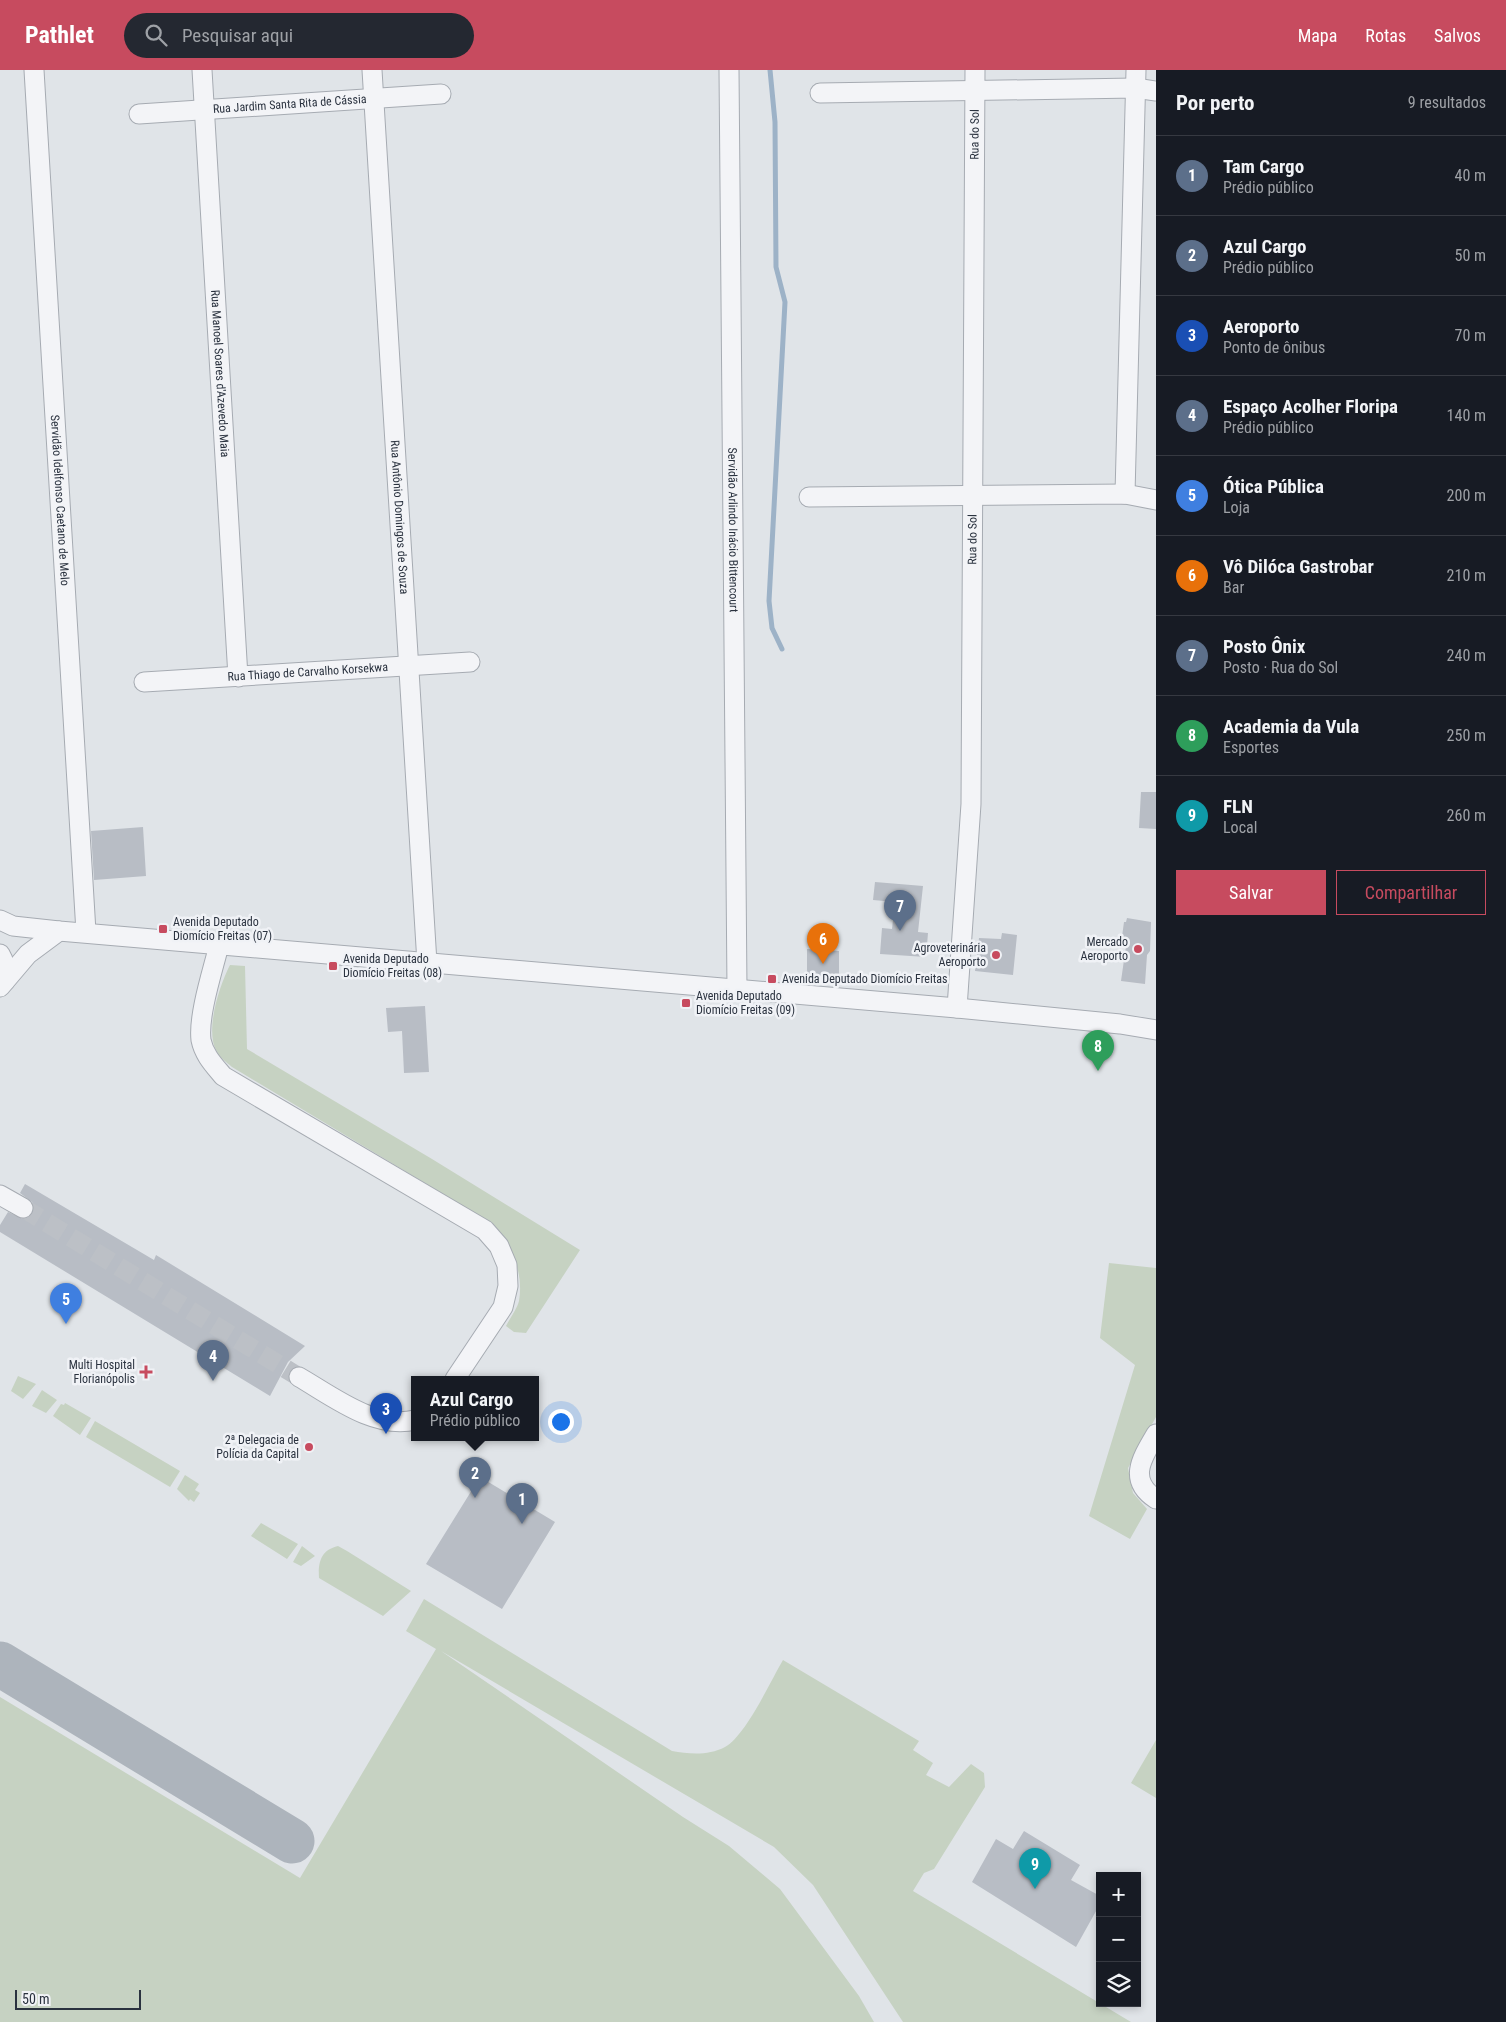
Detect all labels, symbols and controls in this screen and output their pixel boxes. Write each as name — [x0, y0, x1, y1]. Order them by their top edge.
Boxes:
search box — [124, 13, 474, 58]
text: Pathlet — [25, 21, 94, 49]
icon: search — [142, 21, 170, 49]
text: Pesquisar aqui — [182, 24, 293, 47]
text: Mapa — [1298, 25, 1337, 46]
text: Rotas — [1365, 25, 1406, 46]
text: Salvos — [1434, 25, 1481, 46]
text: Por perto — [1176, 91, 1255, 115]
street label: Rua Jardim Santa Rita de Cássia — [212, 92, 367, 116]
text: 9 resultados — [1408, 93, 1486, 112]
street label: Rua do Sol — [968, 109, 982, 160]
text: Tam Cargo — [1223, 155, 1304, 178]
text: 1 — [1188, 166, 1196, 185]
text: 40 m — [1454, 166, 1486, 185]
text: Prédio público — [1223, 178, 1314, 197]
text: Azul Cargo — [1223, 235, 1306, 258]
text: 2 — [1188, 246, 1196, 265]
text: 50 m — [1454, 246, 1486, 265]
text: Prédio público — [1223, 258, 1314, 277]
street label: Rua Manoel Soares d'Azevedo Maia — [208, 289, 232, 458]
text: Aeroporto — [1223, 315, 1299, 338]
text: 3 — [1188, 326, 1196, 345]
text: 70 m — [1454, 326, 1486, 345]
text: Ponto de ônibus — [1223, 338, 1325, 357]
text: Espaço Acolher Floripa — [1223, 395, 1398, 418]
text: 4 — [1188, 406, 1196, 425]
text: 140 m — [1447, 406, 1486, 425]
street label: Servidão Idelfonso Caetano de Melo — [48, 414, 72, 586]
text: Prédio público — [1223, 418, 1314, 437]
street label: Rua Antônio Domingos de Souza — [388, 440, 411, 595]
street label: Servidão Arlindo Inácio Bittencourt — [725, 447, 741, 613]
text: Ótica Pública — [1223, 475, 1324, 498]
text: 5 — [1188, 486, 1196, 505]
text: 200 m — [1447, 486, 1486, 505]
text: Loja — [1223, 498, 1250, 517]
street label: Rua do Sol — [965, 514, 980, 565]
text: Vô Dilóca Gastrobar — [1223, 555, 1374, 578]
text: 6 — [1188, 566, 1196, 585]
text: 210 m — [1447, 566, 1486, 585]
text: Bar — [1223, 578, 1244, 597]
text: Posto Ônix — [1223, 635, 1305, 658]
text: 7 — [1188, 646, 1196, 665]
text: 240 m — [1447, 646, 1486, 665]
text: Posto · Rua do Sol — [1223, 658, 1338, 677]
street label: Rua Thiago de Carvalho Korsekwa — [227, 660, 389, 684]
text: Academia da Vula — [1223, 715, 1359, 738]
text: 8 — [1188, 726, 1196, 745]
text: 250 m — [1447, 726, 1486, 745]
text: Esportes — [1223, 738, 1279, 757]
text: FLN — [1223, 795, 1253, 818]
text: 9 — [1188, 806, 1196, 825]
text: 260 m — [1447, 806, 1486, 825]
text: Local — [1223, 818, 1257, 837]
button: Salvar — [1176, 870, 1326, 915]
button: Compartilhar — [1336, 870, 1486, 915]
pin: 7 — [884, 890, 916, 931]
place label: Avenida Deputado Diomício Freitas (07) — [173, 915, 272, 943]
marker: Avenida Deputado Diomício Freitas (07) — [157, 923, 169, 935]
pin: 6 — [807, 923, 839, 964]
place label: Mercado Aeroporto — [1081, 935, 1128, 963]
place label: Agroveterinária Aeroporto — [914, 941, 986, 969]
marker: Mercado Aeroporto — [1132, 943, 1144, 955]
marker: Agroveterinária Aeroporto — [990, 949, 1002, 961]
place label: Avenida Deputado Diomício Freitas (08) — [343, 952, 442, 980]
marker: Avenida Deputado Diomício Freitas (08) — [327, 960, 339, 972]
place label: Avenida Deputado Diomício Freitas — [782, 972, 947, 986]
marker: Avenida Deputado Diomício Freitas — [766, 973, 778, 985]
place label: Avenida Deputado Diomício Freitas (09) — [696, 989, 795, 1017]
marker: Avenida Deputado Diomício Freitas (09) — [680, 997, 692, 1009]
pin: 8 — [1082, 1030, 1114, 1071]
pin: 5 — [50, 1283, 82, 1324]
pin: 4 — [197, 1340, 229, 1381]
place label: Multi Hospital Florianópolis — [69, 1358, 135, 1386]
marker: Multi Hospital Florianópolis — [139, 1365, 153, 1379]
popup — [411, 1376, 539, 1441]
text: Azul Cargo — [430, 1388, 513, 1411]
pin: 3 — [370, 1393, 402, 1434]
your location — [548, 1409, 574, 1435]
text: Prédio público — [430, 1411, 520, 1430]
place label: 2ª Delegacia de Polícia da Capital — [216, 1433, 299, 1461]
marker: 2ª Delegacia de Polícia da Capital — [303, 1441, 315, 1453]
pin: 2 — [459, 1457, 491, 1498]
pin: 1 — [506, 1483, 538, 1524]
pin: 9 — [1019, 1848, 1051, 1889]
map controls — [1096, 1872, 1141, 2007]
button: + — [1096, 1872, 1141, 1917]
button: − — [1096, 1917, 1141, 1962]
button: layers — [1096, 1962, 1141, 2007]
scale bar — [15, 1987, 141, 2010]
text: 50 m — [22, 1991, 50, 2007]

